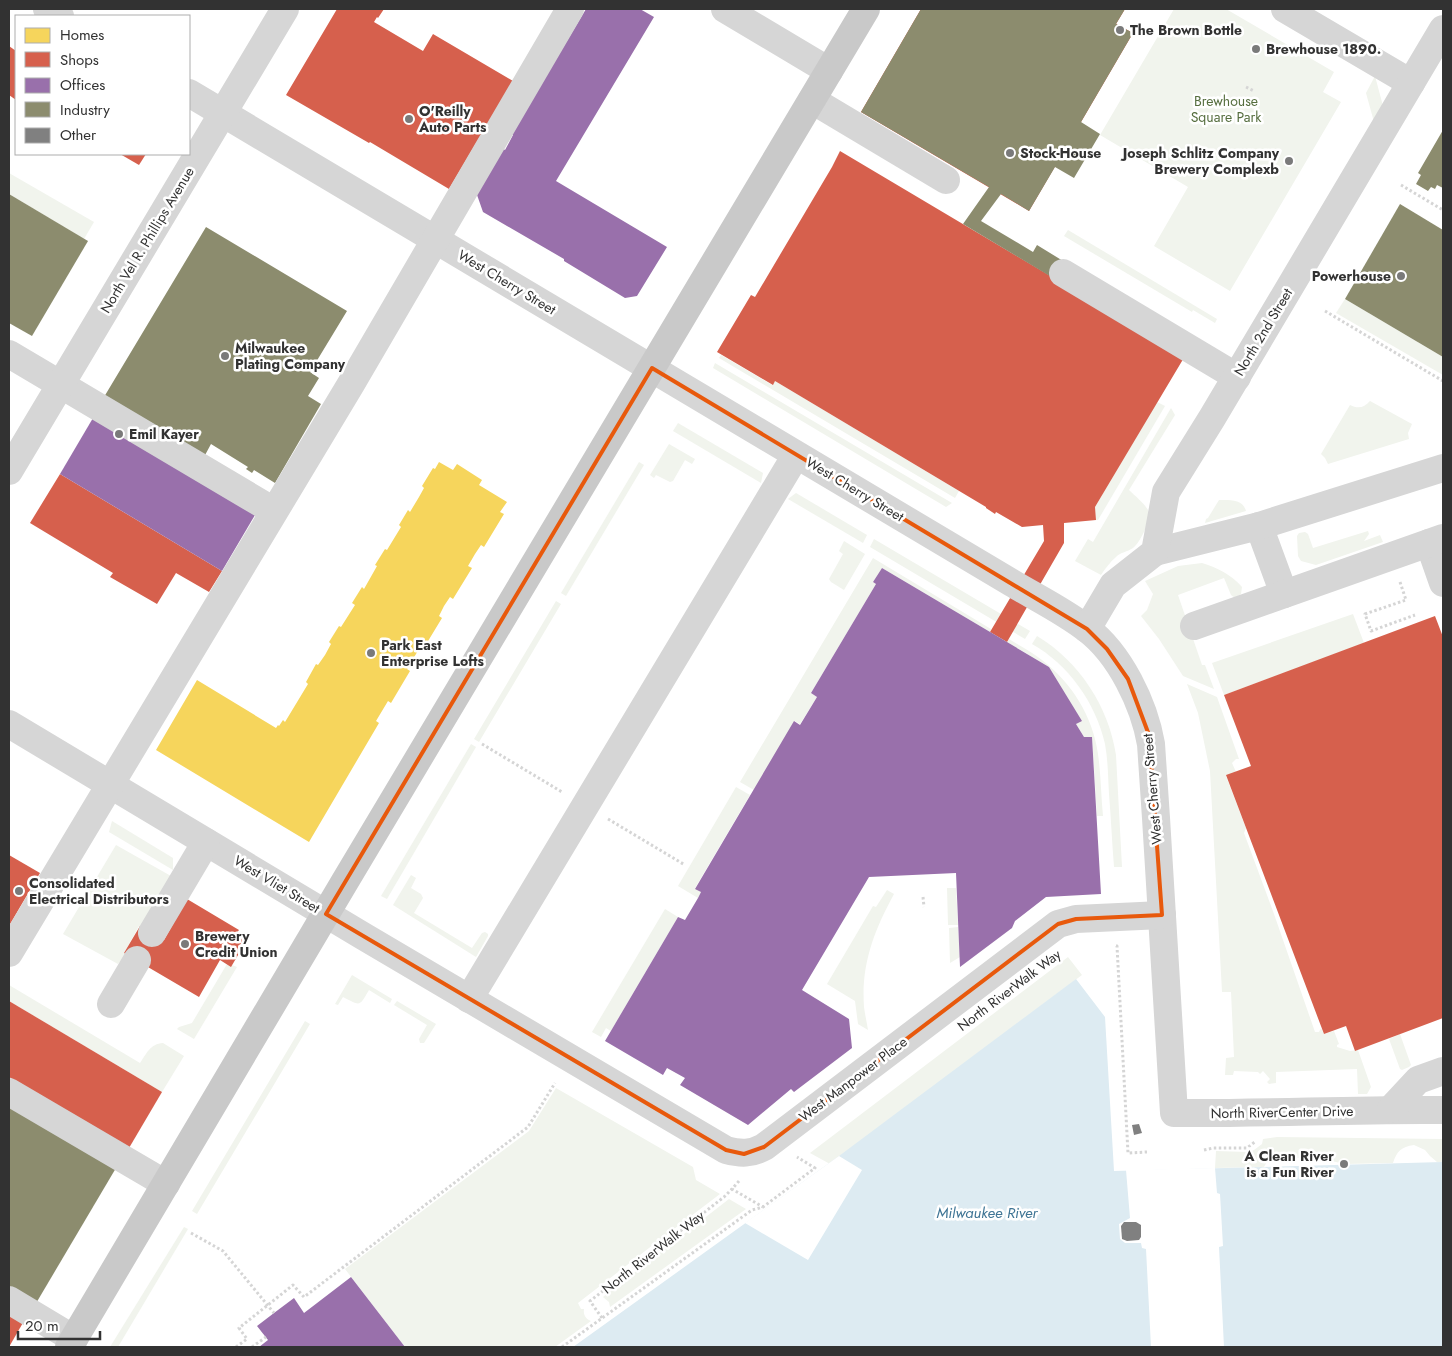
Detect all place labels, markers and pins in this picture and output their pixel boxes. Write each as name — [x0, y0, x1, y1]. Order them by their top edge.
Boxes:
place label: The Brown Bottle — [1130, 20, 1242, 40]
marker: The Brown Bottle — [1114, 24, 1126, 36]
place label: Brewhouse 1890. — [1266, 39, 1381, 59]
marker: Brewhouse 1890. — [1250, 43, 1262, 55]
place label: O'Reilly Auto Parts — [418, 101, 487, 137]
marker: O'Reilly Auto Parts — [403, 113, 415, 125]
place label: Stock-House — [1020, 143, 1101, 163]
place label: Joseph Schlitz Company Brewery Complexb — [1120, 143, 1280, 179]
marker: Stock-House — [1004, 147, 1016, 159]
marker: Joseph Schlitz Company Brewery Complexb — [1283, 155, 1295, 167]
place label: Powerhouse — [1312, 266, 1391, 286]
marker: Powerhouse — [1395, 270, 1407, 282]
place label: Milwaukee Plating Company — [235, 338, 346, 374]
marker: Milwaukee Plating Company — [219, 350, 231, 362]
place label: Emil Kayer — [129, 424, 199, 444]
marker: Emil Kayer — [113, 428, 125, 440]
place label: Park East Enterprise Lofts — [381, 635, 485, 671]
marker: Park East Enterprise Lofts — [365, 647, 377, 659]
place label: Consolidated Electrical Distributors — [29, 873, 169, 909]
marker: Consolidated Electrical Distributors — [13, 885, 25, 897]
place label: Brewery Credit Union — [195, 926, 278, 962]
marker: Brewery Credit Union — [179, 938, 191, 950]
place label: A Clean River is a Fun River — [1243, 1146, 1334, 1182]
marker: A Clean River is a Fun River — [1338, 1158, 1350, 1170]

